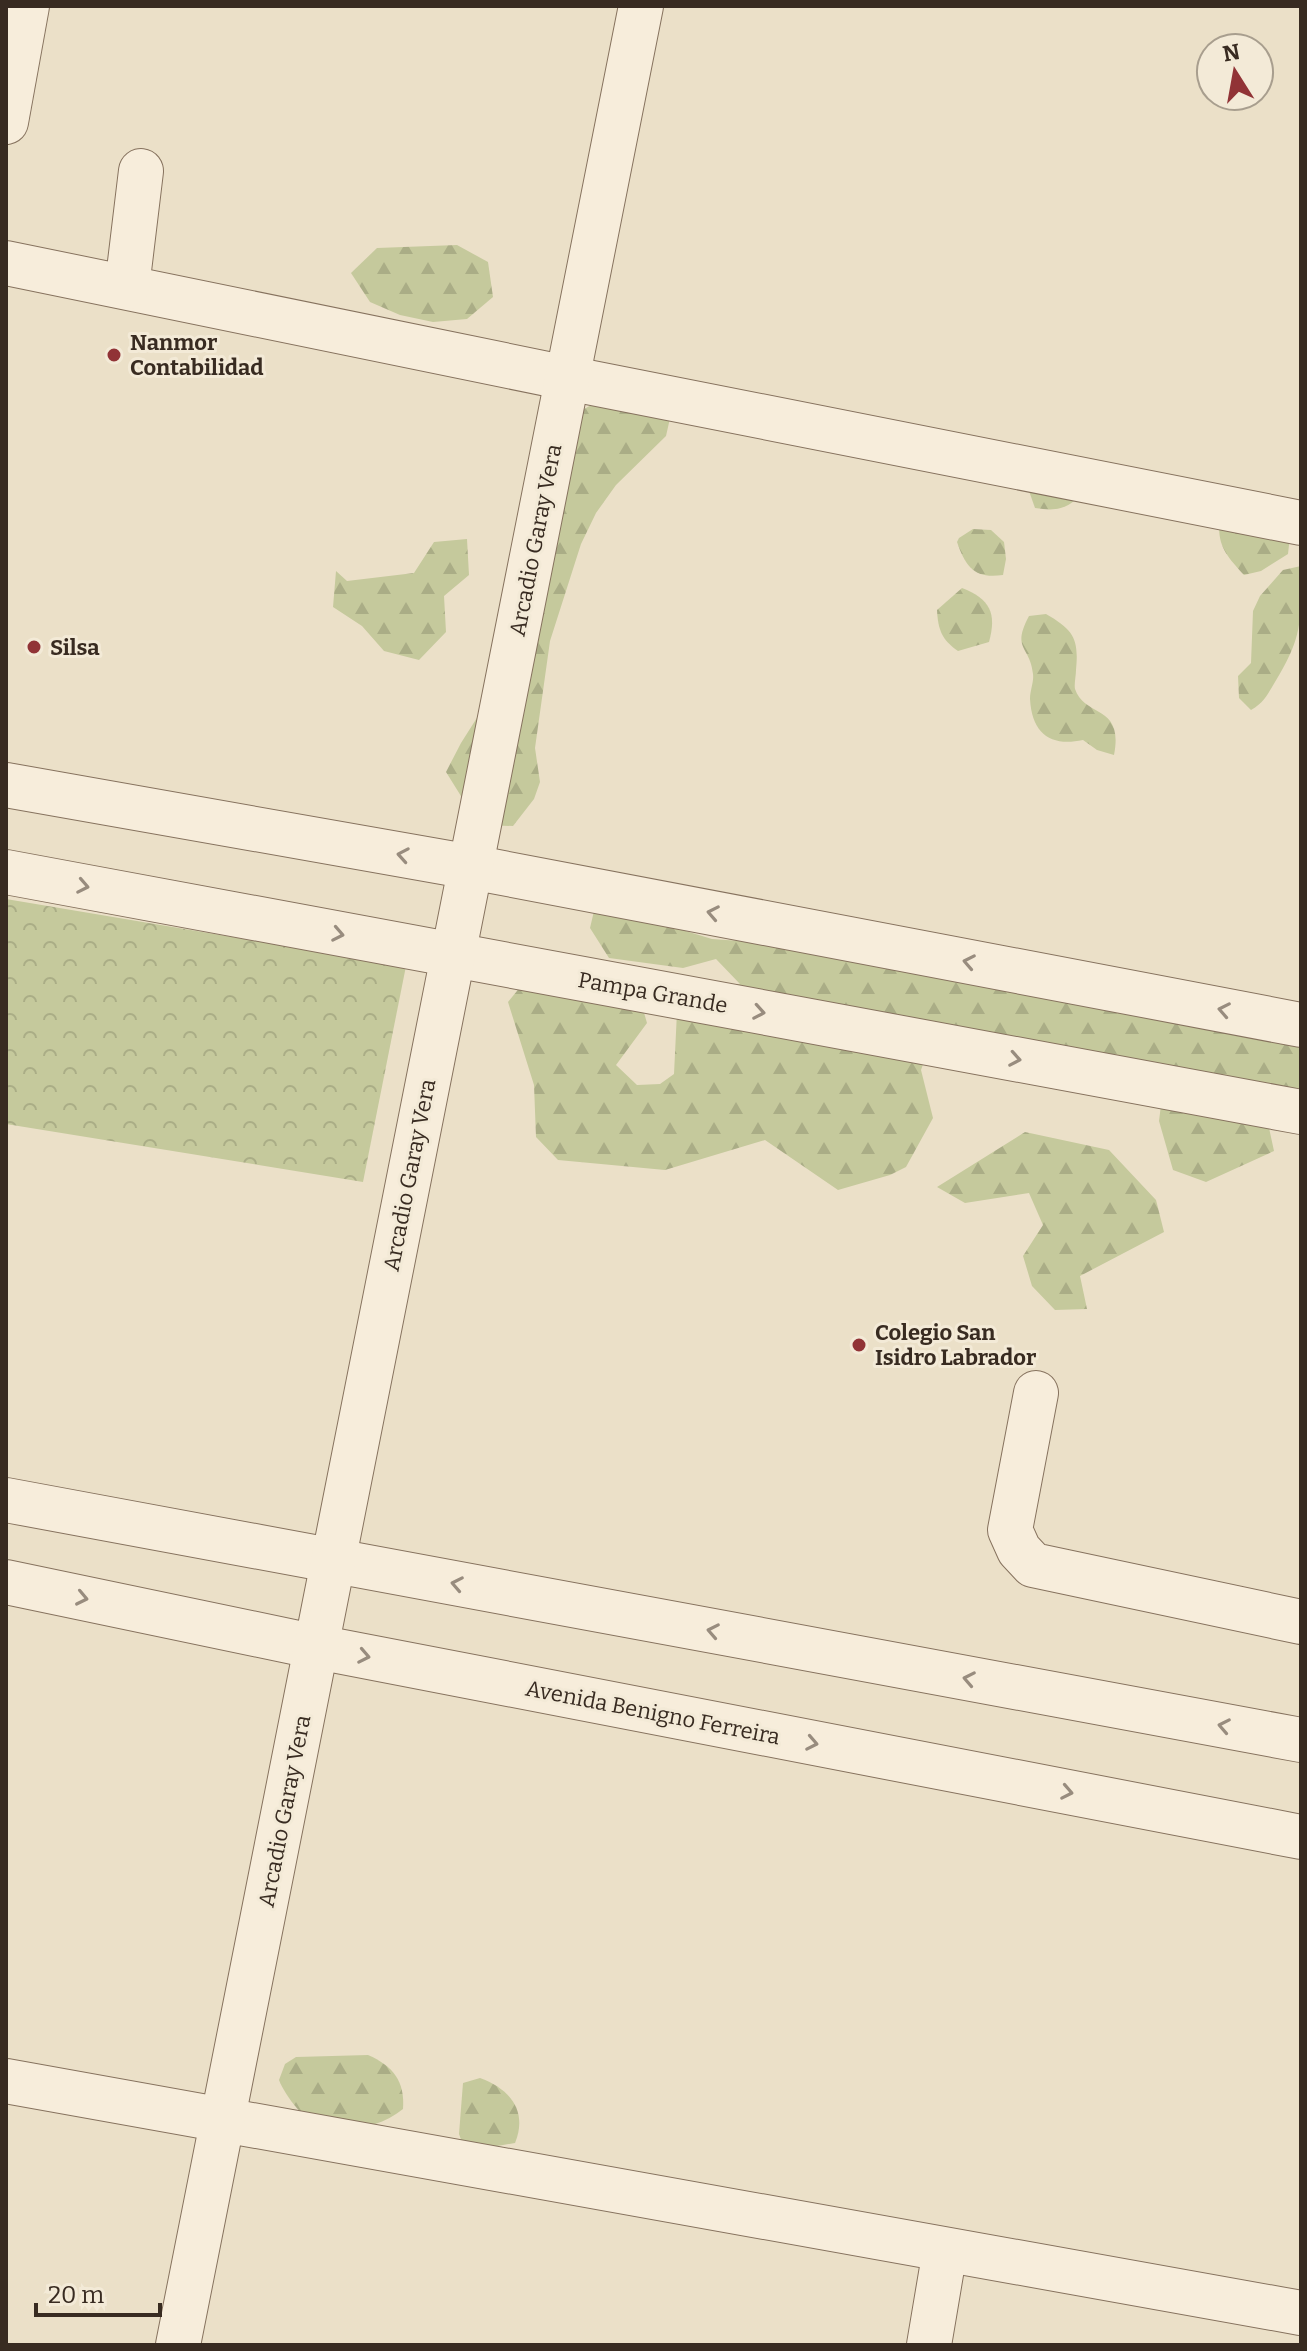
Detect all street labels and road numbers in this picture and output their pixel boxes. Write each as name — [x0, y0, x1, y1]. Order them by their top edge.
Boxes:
street label: Arcadio Garay Vera — [504, 442, 567, 638]
street label: Pampa Grande — [576, 966, 730, 1019]
street label: Arcadio Garay Vera — [378, 1077, 441, 1273]
street label: Avenida Benigno Ferreira — [523, 1675, 782, 1750]
street label: Arcadio Garay Vera — [253, 1713, 316, 1909]

